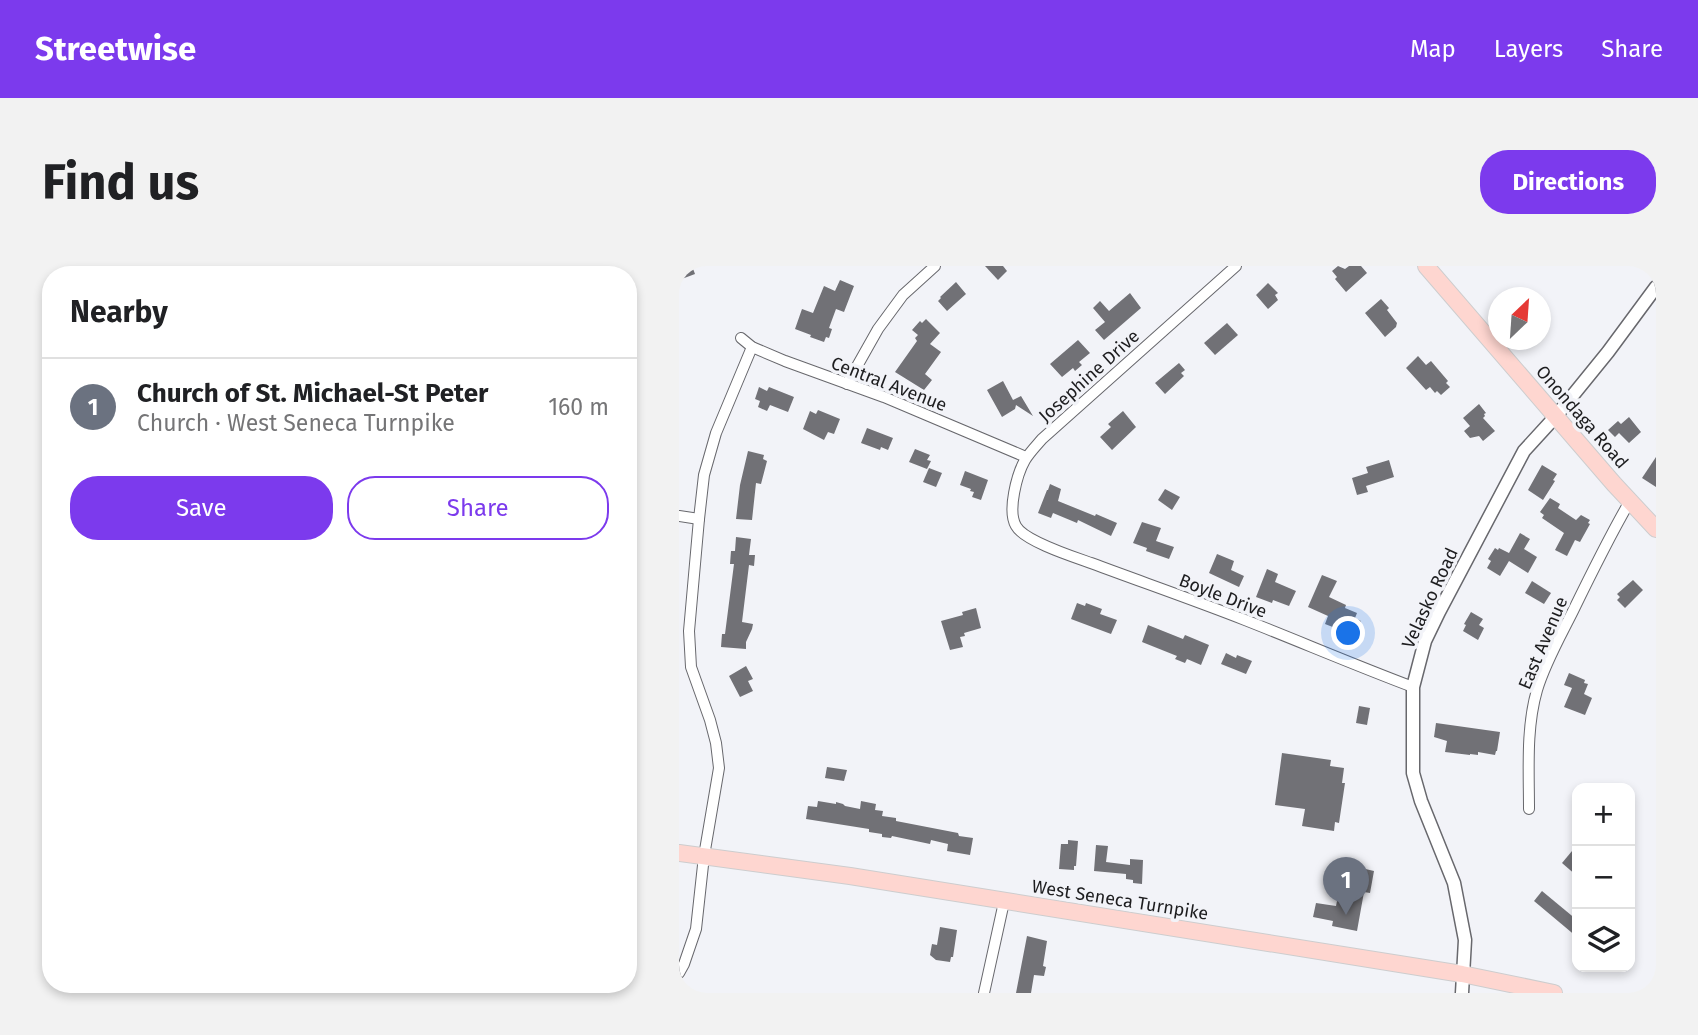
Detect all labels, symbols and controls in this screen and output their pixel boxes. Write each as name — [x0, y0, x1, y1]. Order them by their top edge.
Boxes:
text: Streetwise — [35, 29, 196, 69]
text: Map — [1410, 35, 1456, 63]
text: Layers — [1494, 35, 1563, 63]
text: Share — [1601, 35, 1663, 63]
button: Directions — [1480, 150, 1656, 214]
text: Find us — [42, 153, 199, 212]
north arrow — [1488, 287, 1551, 350]
text: Nearby — [70, 294, 168, 330]
street label: Josephine Drive — [1034, 325, 1144, 427]
street label: Central Avenue — [828, 352, 950, 416]
street label: Onondaga Road — [1531, 361, 1633, 473]
text: Church of St. Michael-St Peter — [137, 378, 488, 409]
text: 1 — [88, 393, 98, 421]
text: 160 m — [548, 393, 609, 421]
text: Church · West Seneca Turnpike — [137, 409, 455, 437]
button: Save — [70, 476, 333, 540]
button: Share — [347, 476, 609, 540]
street label: Velasko Road — [1397, 544, 1463, 652]
street label: Boyle Drive — [1176, 569, 1270, 623]
street label: East Avenue — [1514, 593, 1572, 693]
your location — [1331, 616, 1365, 650]
map controls — [1572, 783, 1635, 972]
button: + — [1572, 783, 1635, 846]
button: − — [1572, 846, 1635, 909]
pin: 1 — [1323, 857, 1369, 915]
street label: West Seneca Turnpike — [1030, 875, 1210, 925]
button: layers — [1572, 909, 1635, 972]

